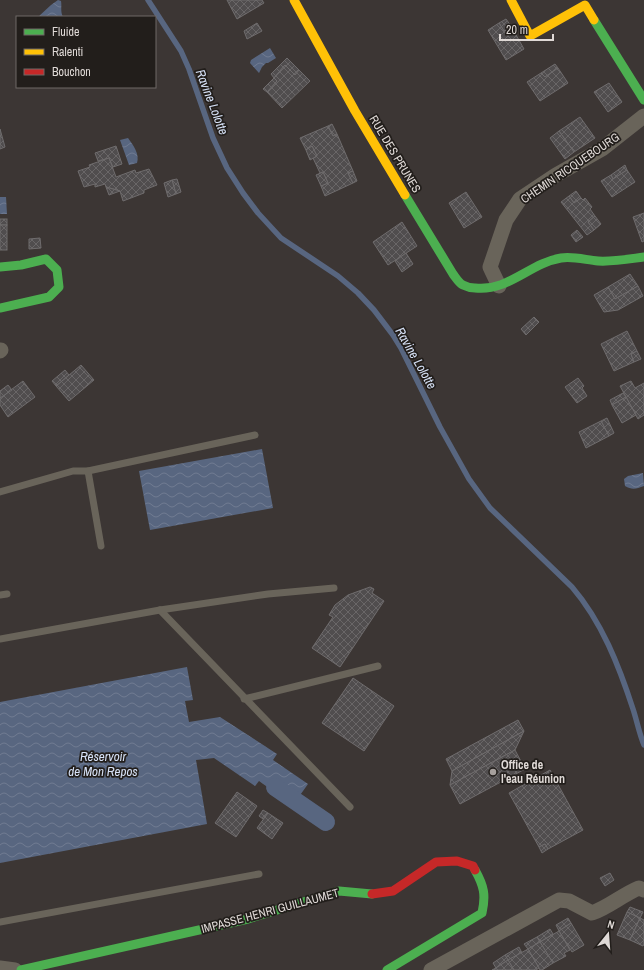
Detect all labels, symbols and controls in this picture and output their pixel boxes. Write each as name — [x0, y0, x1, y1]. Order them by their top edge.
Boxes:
legend — [16, 16, 156, 88]
scale bar — [500, 16, 553, 42]
text: 20 m — [506, 22, 528, 38]
text: Fluide — [52, 24, 79, 40]
text: Ralenti — [52, 44, 83, 60]
text: Bouchon — [52, 64, 91, 80]
water label: Ravine Lolotte — [192, 67, 232, 137]
street label: RUE DES PRUNES — [366, 112, 425, 196]
street label: CHEMIN RICQUEBOURG — [517, 129, 623, 207]
water label: Ravine Lolotte — [391, 324, 441, 392]
water label: Réservoir de Mon Repos — [68, 748, 138, 780]
place label: Office de l'eau Réunion — [501, 757, 565, 787]
marker: Office de l'eau Réunion — [488, 767, 498, 777]
street label: IMPASSE HENRI GUILLAUMET — [199, 885, 341, 937]
north arrow — [588, 914, 628, 954]
text: N — [606, 917, 616, 932]

